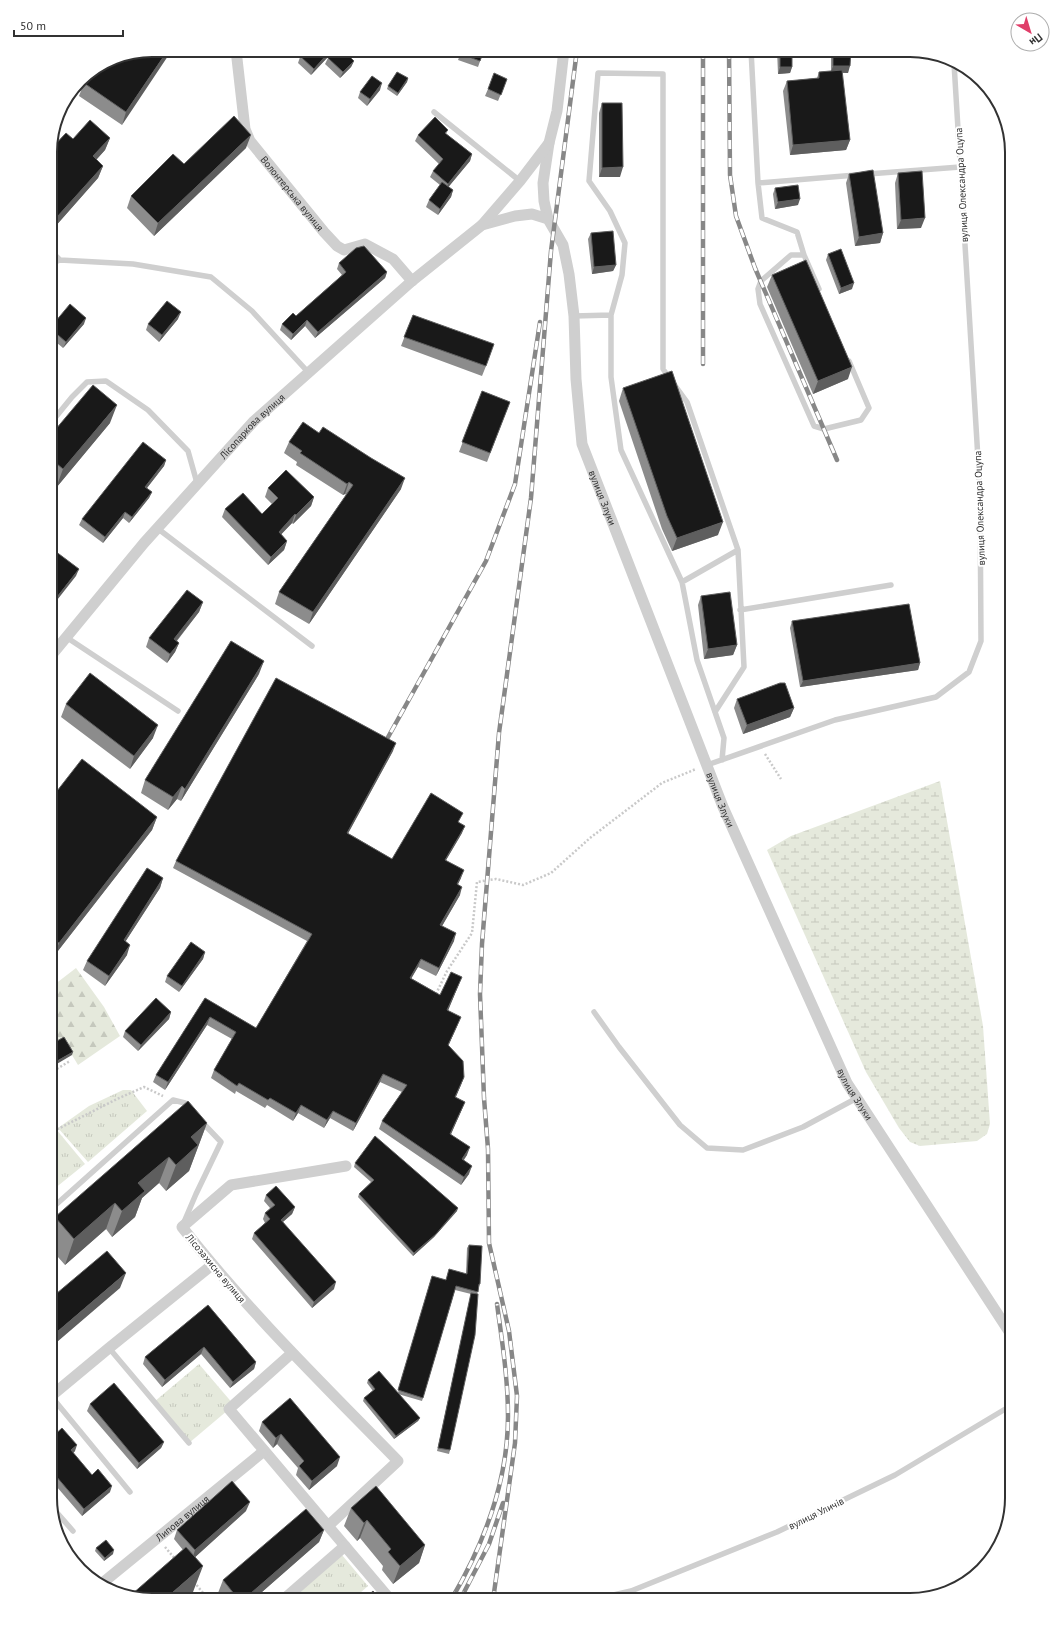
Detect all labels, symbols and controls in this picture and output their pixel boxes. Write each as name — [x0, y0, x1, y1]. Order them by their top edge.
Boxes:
scale bar — [14, 12, 123, 38]
north arrow — [1010, 12, 1050, 52]
text: 50 m — [20, 18, 46, 33]
text: Пн — [1027, 30, 1046, 49]
street label: вулиця Олександра Оцупа — [952, 127, 971, 243]
street label: Волонтерська вулиця — [258, 153, 327, 234]
street label: Лісопаркова вулиця — [216, 391, 288, 463]
street label: вулиця Олександра Оцупа — [971, 450, 988, 566]
street label: вулиця Злуки — [586, 468, 619, 527]
street label: вулиця Злуки — [703, 770, 737, 829]
street label: вулиця Злуки — [834, 1066, 875, 1123]
street label: Лісозахисна вулиця — [182, 1230, 248, 1306]
street label: Липова вулиця — [152, 1492, 212, 1545]
street label: вулиця Уличів — [786, 1494, 846, 1533]

